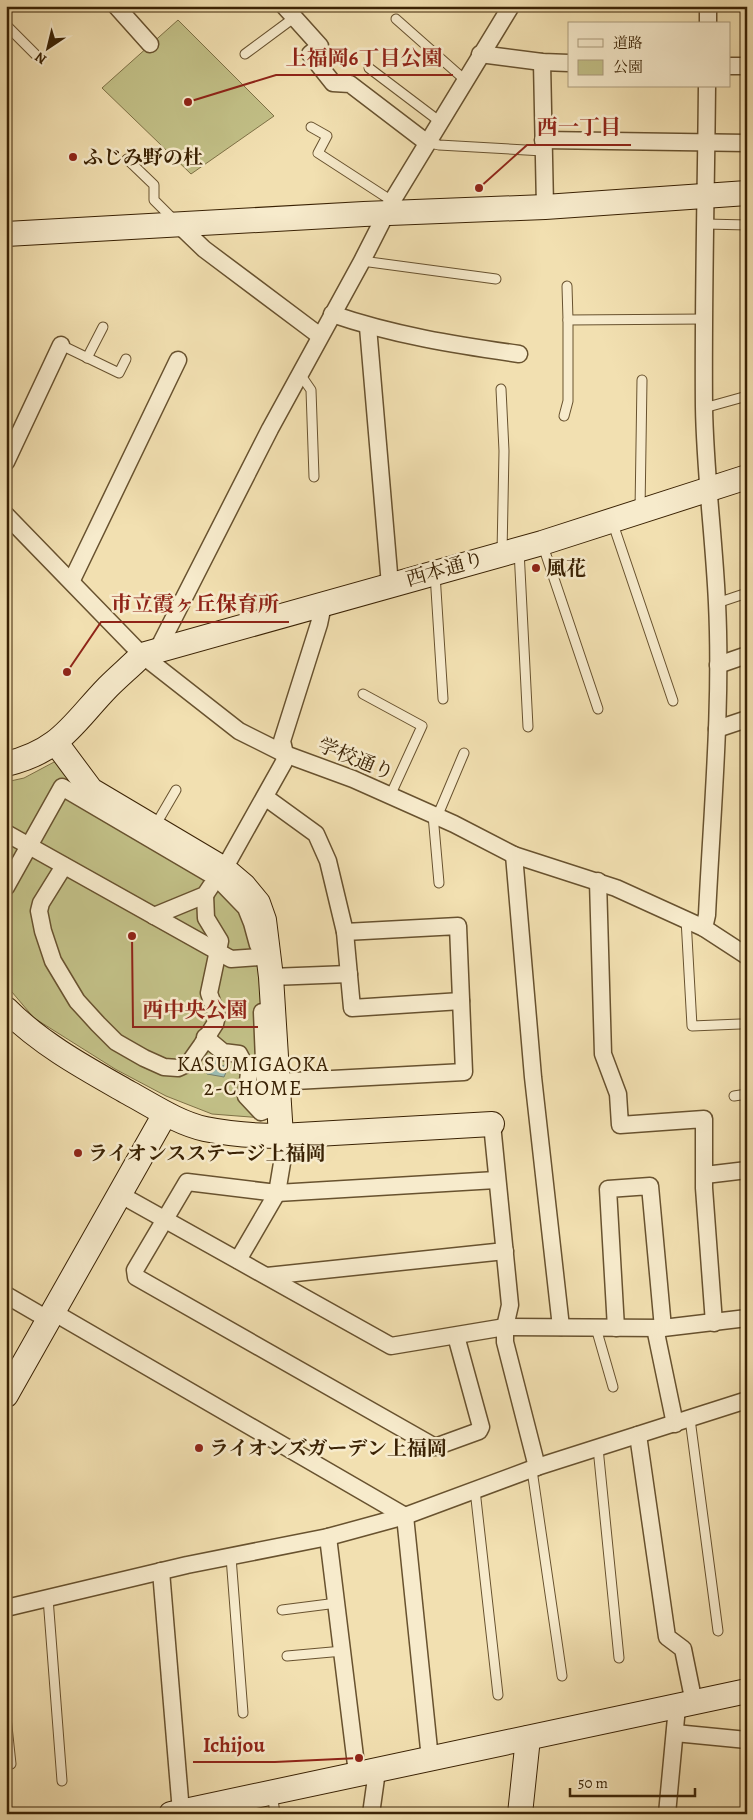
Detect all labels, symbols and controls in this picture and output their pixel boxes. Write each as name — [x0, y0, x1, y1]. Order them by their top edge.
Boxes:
north arrow — [22, 22, 72, 72]
legend — [568, 22, 730, 88]
text: 道路 — [613, 33, 643, 53]
callout: 上福岡6丁目公園 — [276, 39, 453, 75]
text: 上福岡6丁目公園 — [286, 44, 442, 72]
text: N — [31, 48, 50, 69]
text: 公園 — [613, 57, 643, 77]
callout: 西一丁目 — [527, 109, 631, 145]
text: 西一丁目 — [537, 113, 621, 141]
place label: ふじみ野の杜 — [83, 144, 203, 171]
marker: ふじみ野の杜 — [67, 151, 79, 163]
street label: 西本通り — [403, 545, 487, 593]
place label: 風花 — [546, 555, 586, 582]
marker: 風花 — [530, 562, 542, 574]
callout: 市立霞ヶ丘保育所 — [101, 586, 289, 622]
text: 市立霞ヶ丘保育所 — [111, 590, 279, 618]
street label: 学校通り — [314, 731, 398, 787]
callout: 西中央公園 — [133, 991, 258, 1027]
text: 西中央公園 — [143, 996, 248, 1024]
district label: KASUMIGAOKA 2-CHOME — [177, 1050, 329, 1102]
place label: ライオンスステージ上福岡 — [88, 1140, 325, 1167]
marker: ライオンスステージ上福岡 — [72, 1147, 84, 1159]
place label: ライオンズガーデン上福岡 — [209, 1435, 447, 1462]
marker: ライオンズガーデン上福岡 — [193, 1442, 205, 1454]
callout: Ichijou — [193, 1726, 275, 1762]
text: Ichijou — [203, 1731, 265, 1759]
scale bar — [570, 1765, 696, 1797]
text: 50 m — [578, 1773, 608, 1793]

